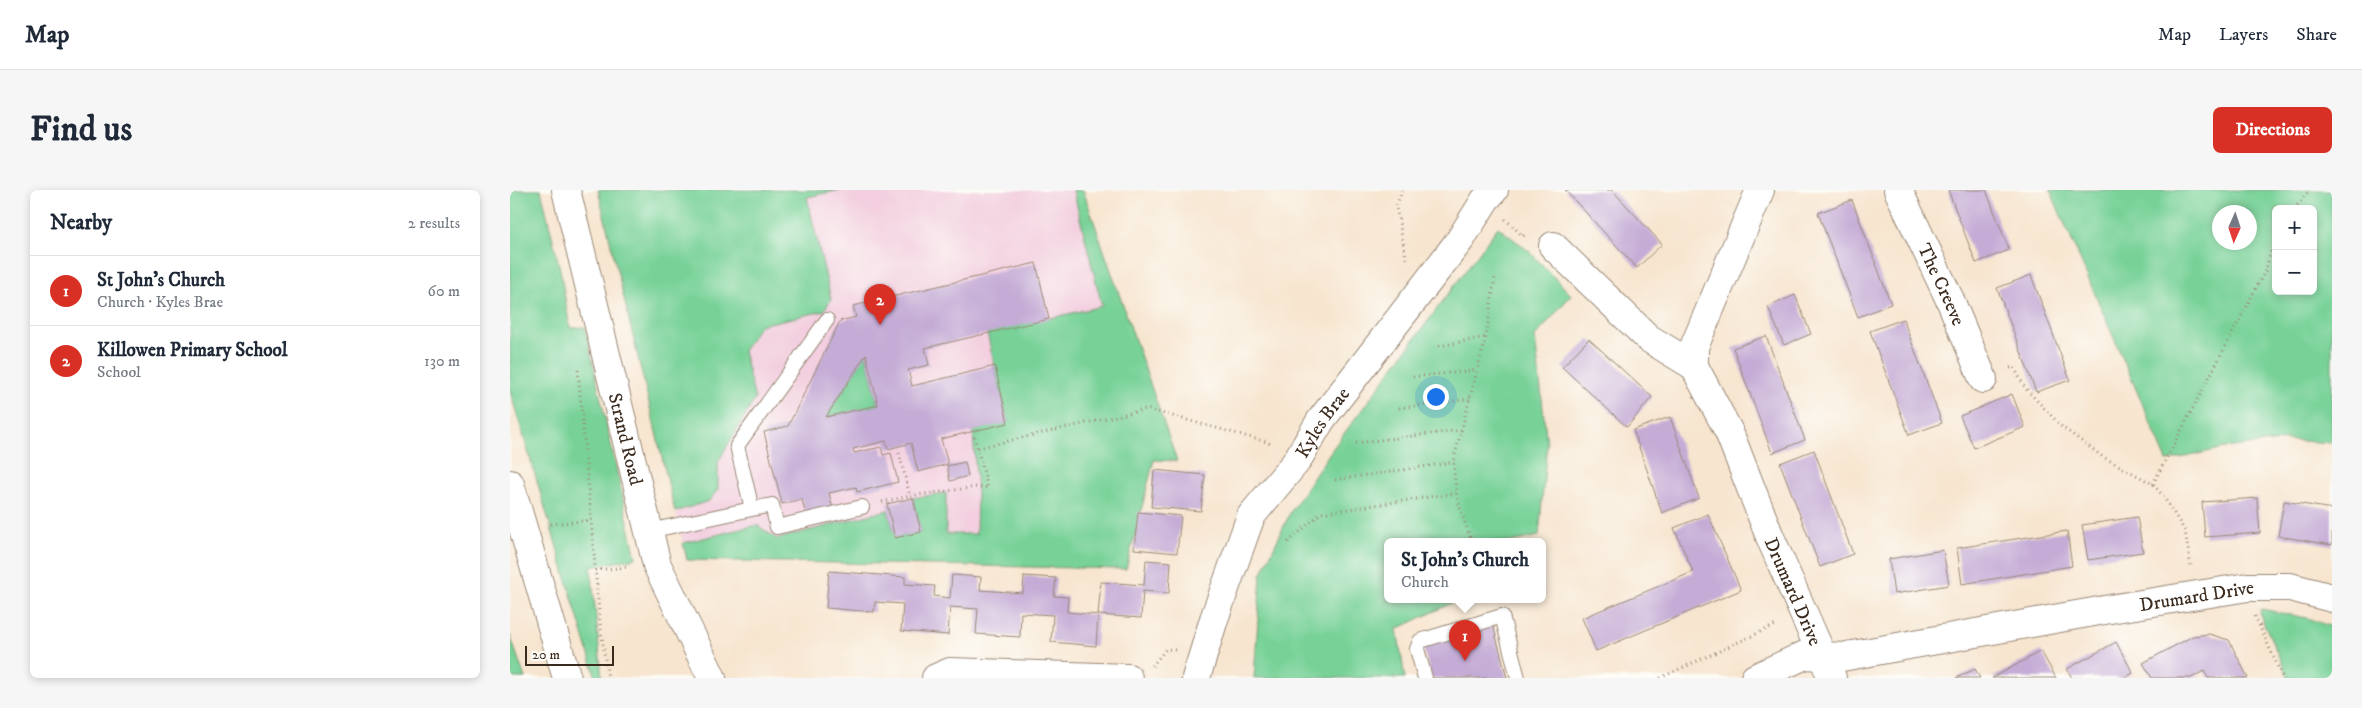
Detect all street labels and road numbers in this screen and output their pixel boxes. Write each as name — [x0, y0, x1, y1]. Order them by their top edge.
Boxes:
street label: The Creeve — [1912, 240, 1969, 329]
street label: Kyles Brae — [1291, 383, 1355, 462]
street label: Strand Road — [603, 391, 647, 488]
street label: Drumard Drive — [1759, 534, 1826, 650]
street label: Drumard Drive — [2138, 577, 2254, 617]

